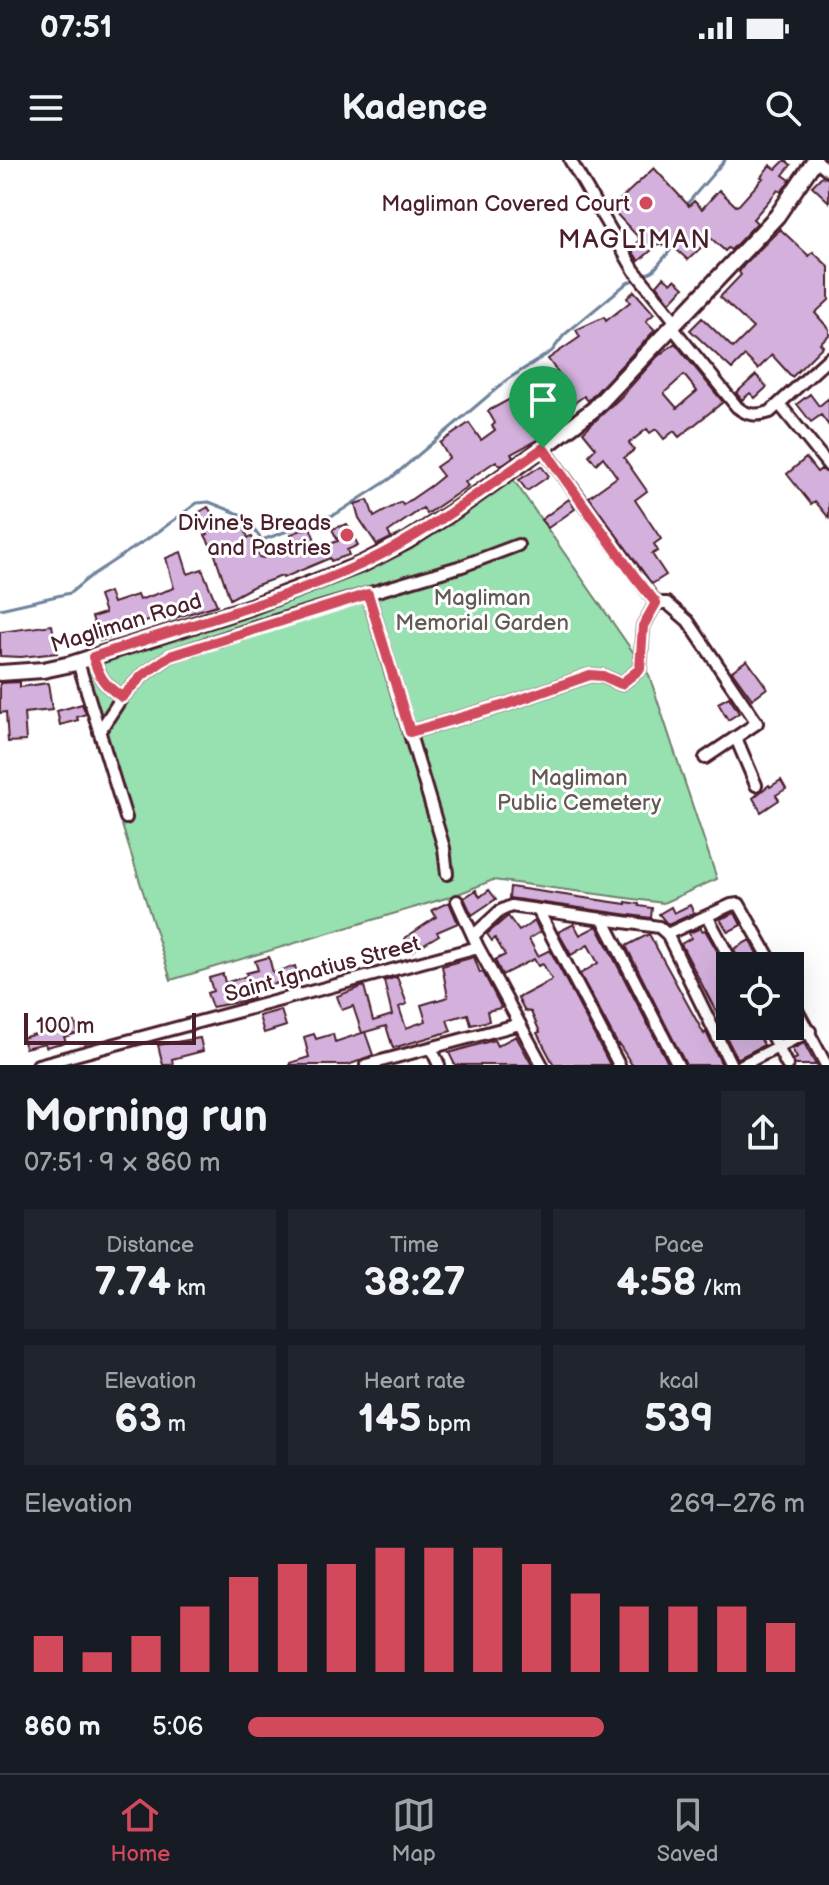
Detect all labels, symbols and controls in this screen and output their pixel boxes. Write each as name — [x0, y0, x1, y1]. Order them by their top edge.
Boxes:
text: 07:51 — [40, 10, 112, 46]
icon: menu — [24, 86, 68, 130]
icon: search — [761, 86, 805, 130]
text: Kadence — [342, 87, 487, 130]
place label: Magliman Covered Court — [381, 191, 630, 218]
marker: Magliman Covered Court — [637, 194, 655, 212]
district label: MAGLIMAN — [558, 225, 712, 256]
pin — [509, 366, 577, 448]
icon: arrive — [521, 378, 565, 422]
place label: Divine's Breads and Pastries — [178, 510, 331, 562]
marker: Divine's Breads and Pastries — [338, 526, 356, 544]
park label: Magliman Memorial Garden — [395, 585, 569, 637]
street label: Magliman Road — [48, 588, 205, 659]
park label: Magliman Public Cemetery — [497, 765, 661, 817]
street label: Saint Ignatius Street — [222, 930, 423, 1009]
map controls — [716, 952, 804, 1040]
button: locate — [716, 952, 804, 1040]
scale bar — [24, 1009, 196, 1045]
text: 100 m — [36, 1013, 95, 1040]
text: Morning run — [24, 1091, 268, 1144]
button: share — [721, 1091, 805, 1175]
text: 07:51 · 9 × 860 m — [24, 1148, 220, 1179]
text: Distance — [106, 1232, 194, 1259]
text: Time — [390, 1232, 439, 1259]
text: Pace — [654, 1232, 704, 1259]
text: 7.74 — [94, 1259, 171, 1307]
text: 38:27 — [363, 1259, 465, 1307]
text: 4:58 — [616, 1259, 697, 1307]
text: km — [171, 1275, 206, 1302]
text: /km — [697, 1275, 741, 1302]
text: Elevation — [104, 1368, 196, 1395]
text: Heart rate — [364, 1368, 465, 1395]
text: kcal — [659, 1368, 699, 1395]
text: 63 — [114, 1395, 162, 1443]
text: 145 — [358, 1395, 422, 1443]
text: 539 — [644, 1395, 714, 1443]
text: m — [162, 1411, 186, 1438]
text: bpm — [422, 1411, 471, 1438]
text: Elevation — [24, 1489, 132, 1520]
text: 269–276 m — [669, 1489, 805, 1520]
text: 860 m — [24, 1712, 101, 1743]
text: 5:06 — [152, 1712, 203, 1743]
tab: Home — [111, 1793, 170, 1868]
tab: Map — [391, 1793, 436, 1868]
tab: Saved — [657, 1793, 718, 1868]

